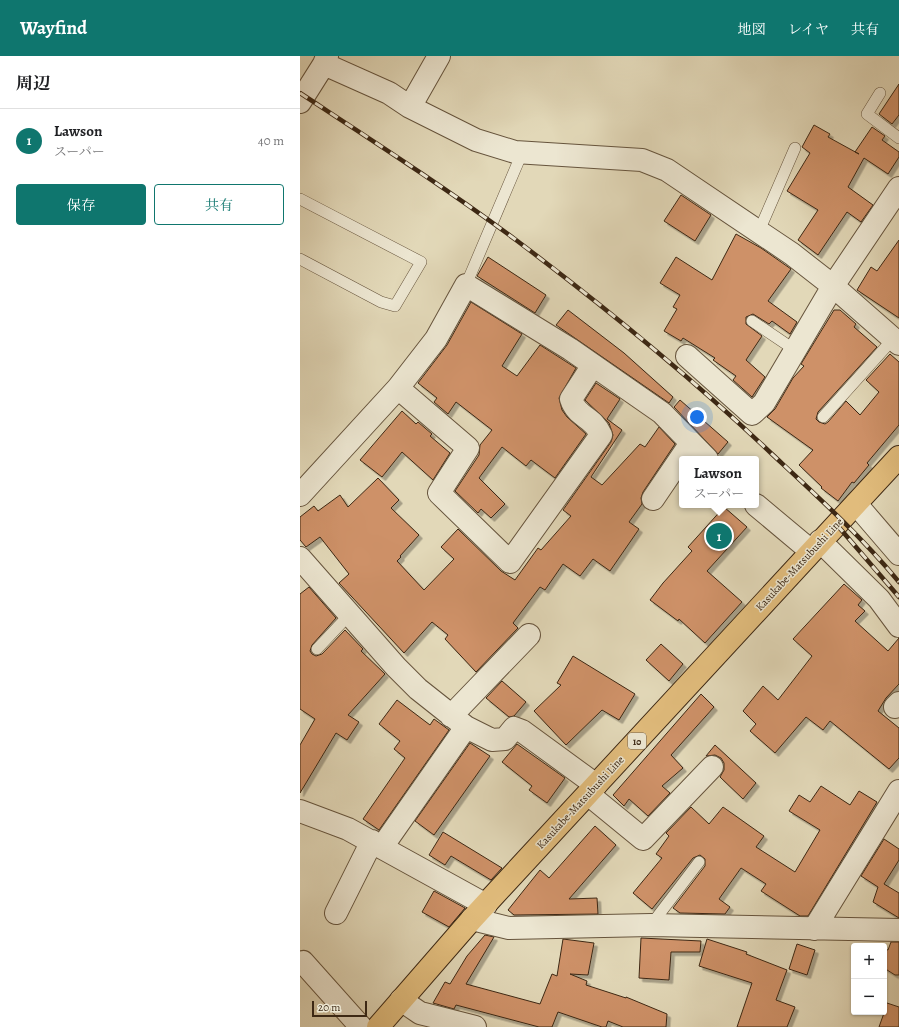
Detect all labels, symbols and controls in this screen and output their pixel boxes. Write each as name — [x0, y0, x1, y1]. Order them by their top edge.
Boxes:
text: Wayfind — [20, 15, 87, 41]
text: 地図 — [738, 20, 766, 39]
text: レイヤ — [788, 20, 829, 39]
text: 共有 — [851, 20, 879, 39]
text: 周辺 — [16, 72, 50, 95]
text: Lawson — [54, 121, 102, 141]
text: 1 — [27, 132, 31, 149]
text: 40 m — [258, 132, 284, 149]
text: スーパー — [54, 143, 105, 160]
button: 保存 — [16, 184, 146, 225]
button: 共有 — [154, 184, 284, 225]
your location — [687, 407, 707, 427]
popup — [679, 456, 759, 508]
text: Lawson — [694, 463, 742, 483]
text: スーパー — [694, 485, 744, 502]
street label: Kasukabe-Matsubushi Line — [752, 515, 847, 614]
pin: 1 — [706, 521, 732, 551]
road number: 10 — [628, 733, 646, 749]
street label: Kasukabe-Matsubushi Line — [533, 753, 628, 852]
map controls — [851, 943, 887, 1015]
button: + — [851, 943, 887, 979]
button: − — [851, 979, 887, 1015]
scale bar — [312, 999, 367, 1018]
text: 20 m — [318, 1000, 340, 1015]

